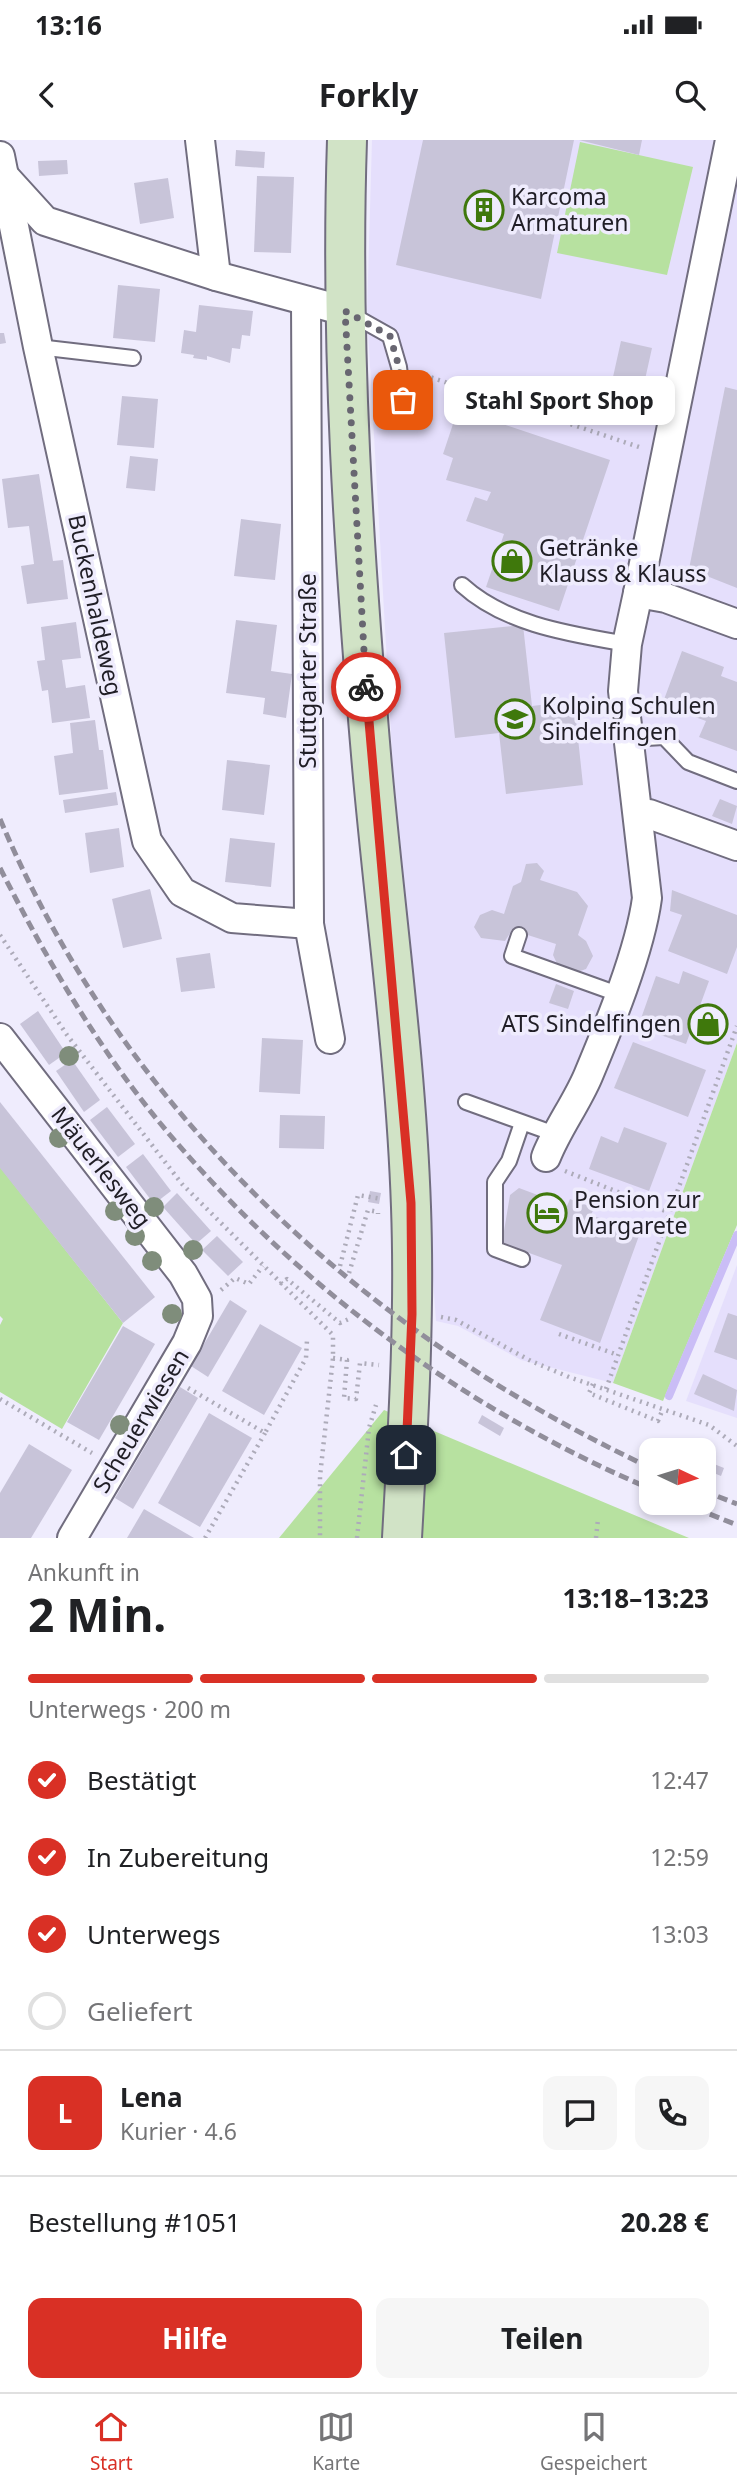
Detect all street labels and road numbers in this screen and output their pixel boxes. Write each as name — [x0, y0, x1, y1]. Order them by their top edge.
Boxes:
street label: Buckenhaldeweg — [61, 511, 131, 698]
street label: Stuttgarter Straße — [291, 573, 323, 769]
street label: Mäuerlesweg — [44, 1099, 159, 1234]
street label: Scheuerwiesen — [85, 1342, 196, 1498]

